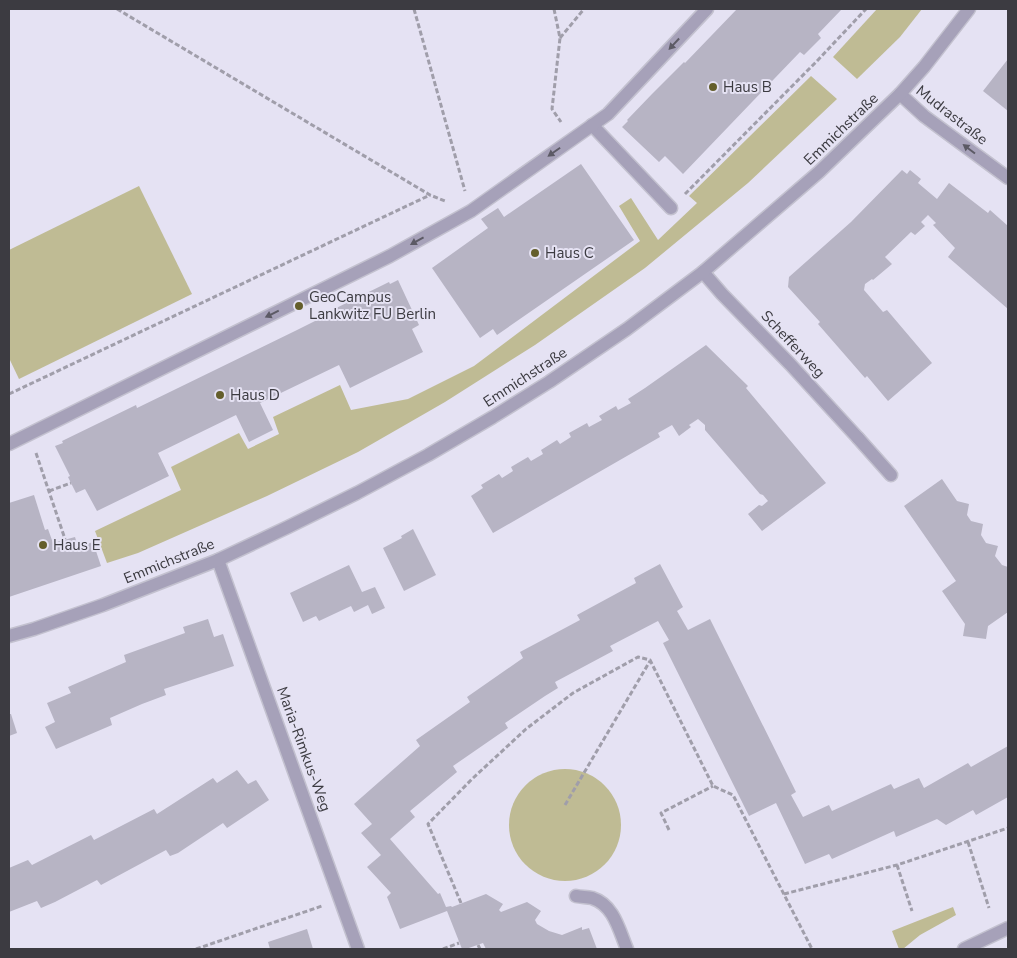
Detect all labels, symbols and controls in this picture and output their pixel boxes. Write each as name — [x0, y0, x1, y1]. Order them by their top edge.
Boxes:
one-way arrow — [668, 38, 680, 50]
place label: Haus B — [723, 77, 772, 97]
marker: Haus B — [707, 81, 719, 93]
street label: Mudrastraße — [912, 81, 992, 149]
street label: Emmichstraße — [799, 88, 883, 170]
one-way arrow — [962, 144, 976, 154]
one-way arrow — [547, 147, 560, 157]
one-way arrow — [411, 236, 424, 245]
place label: Haus C — [545, 243, 594, 263]
marker: Haus C — [529, 247, 541, 259]
place label: GeoCampus Lankwitz FU Berlin — [309, 287, 436, 324]
marker: GeoCampus Lankwitz FU Berlin — [293, 300, 305, 312]
street label: Schefferweg — [757, 306, 829, 382]
one-way arrow — [265, 310, 280, 318]
street label: Emmichstraße — [479, 342, 571, 412]
place label: Haus D — [230, 385, 280, 405]
marker: Haus D — [214, 389, 226, 401]
street label: Emmichstraße — [121, 534, 217, 588]
place label: Haus E — [53, 535, 101, 555]
marker: Haus E — [37, 539, 49, 551]
street label: Maria-Rimkus-Weg — [272, 684, 336, 814]

